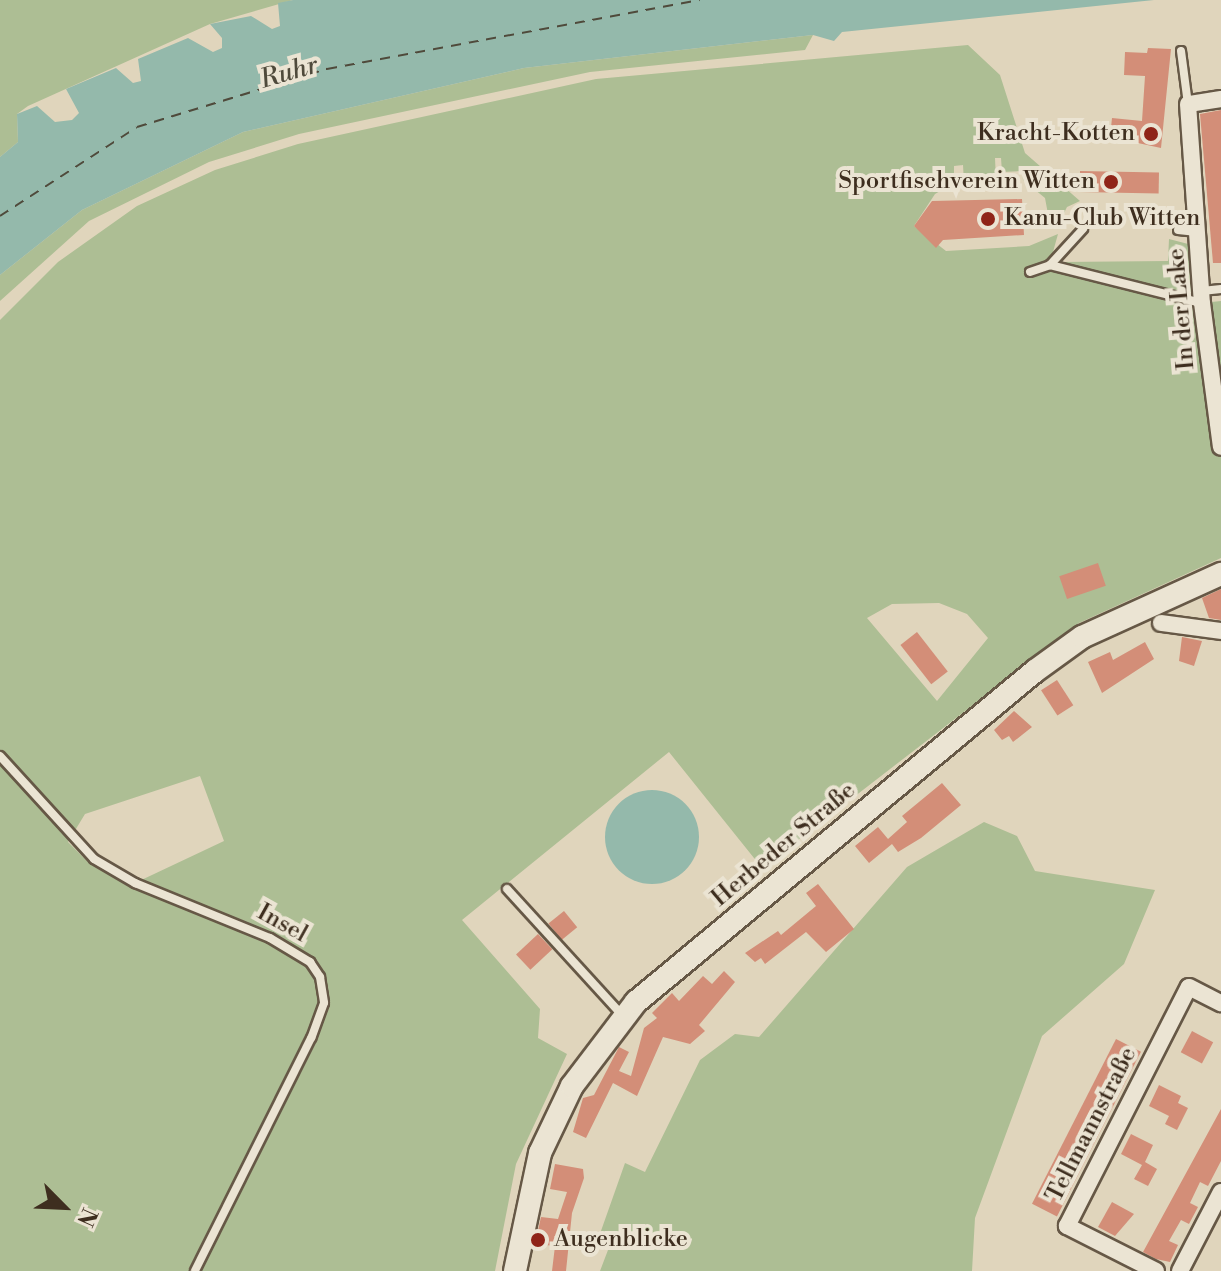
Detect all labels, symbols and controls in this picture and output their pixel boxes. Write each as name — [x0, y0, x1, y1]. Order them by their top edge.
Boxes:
water label: Ruhr — [256, 50, 322, 96]
place label: Kracht-Kotten — [977, 120, 1135, 148]
marker: Kracht-Kotten — [1142, 125, 1160, 143]
place label: Sportfischverein Witten — [838, 168, 1095, 196]
marker: Sportfischverein Witten — [1102, 173, 1120, 191]
place label: Kanu-Club Witten — [1004, 205, 1200, 233]
marker: Kanu-Club Witten — [979, 210, 997, 228]
street label: In der Lake — [1162, 247, 1202, 371]
street label: Herbeder Straße — [706, 777, 862, 913]
street label: Insel — [252, 899, 312, 949]
street label: Tellmannstraße — [1041, 1043, 1143, 1207]
north arrow — [24, 1167, 104, 1247]
text: N — [71, 1204, 102, 1230]
place label: Augenblicke — [554, 1226, 688, 1254]
marker: Augenblicke — [529, 1231, 547, 1249]

